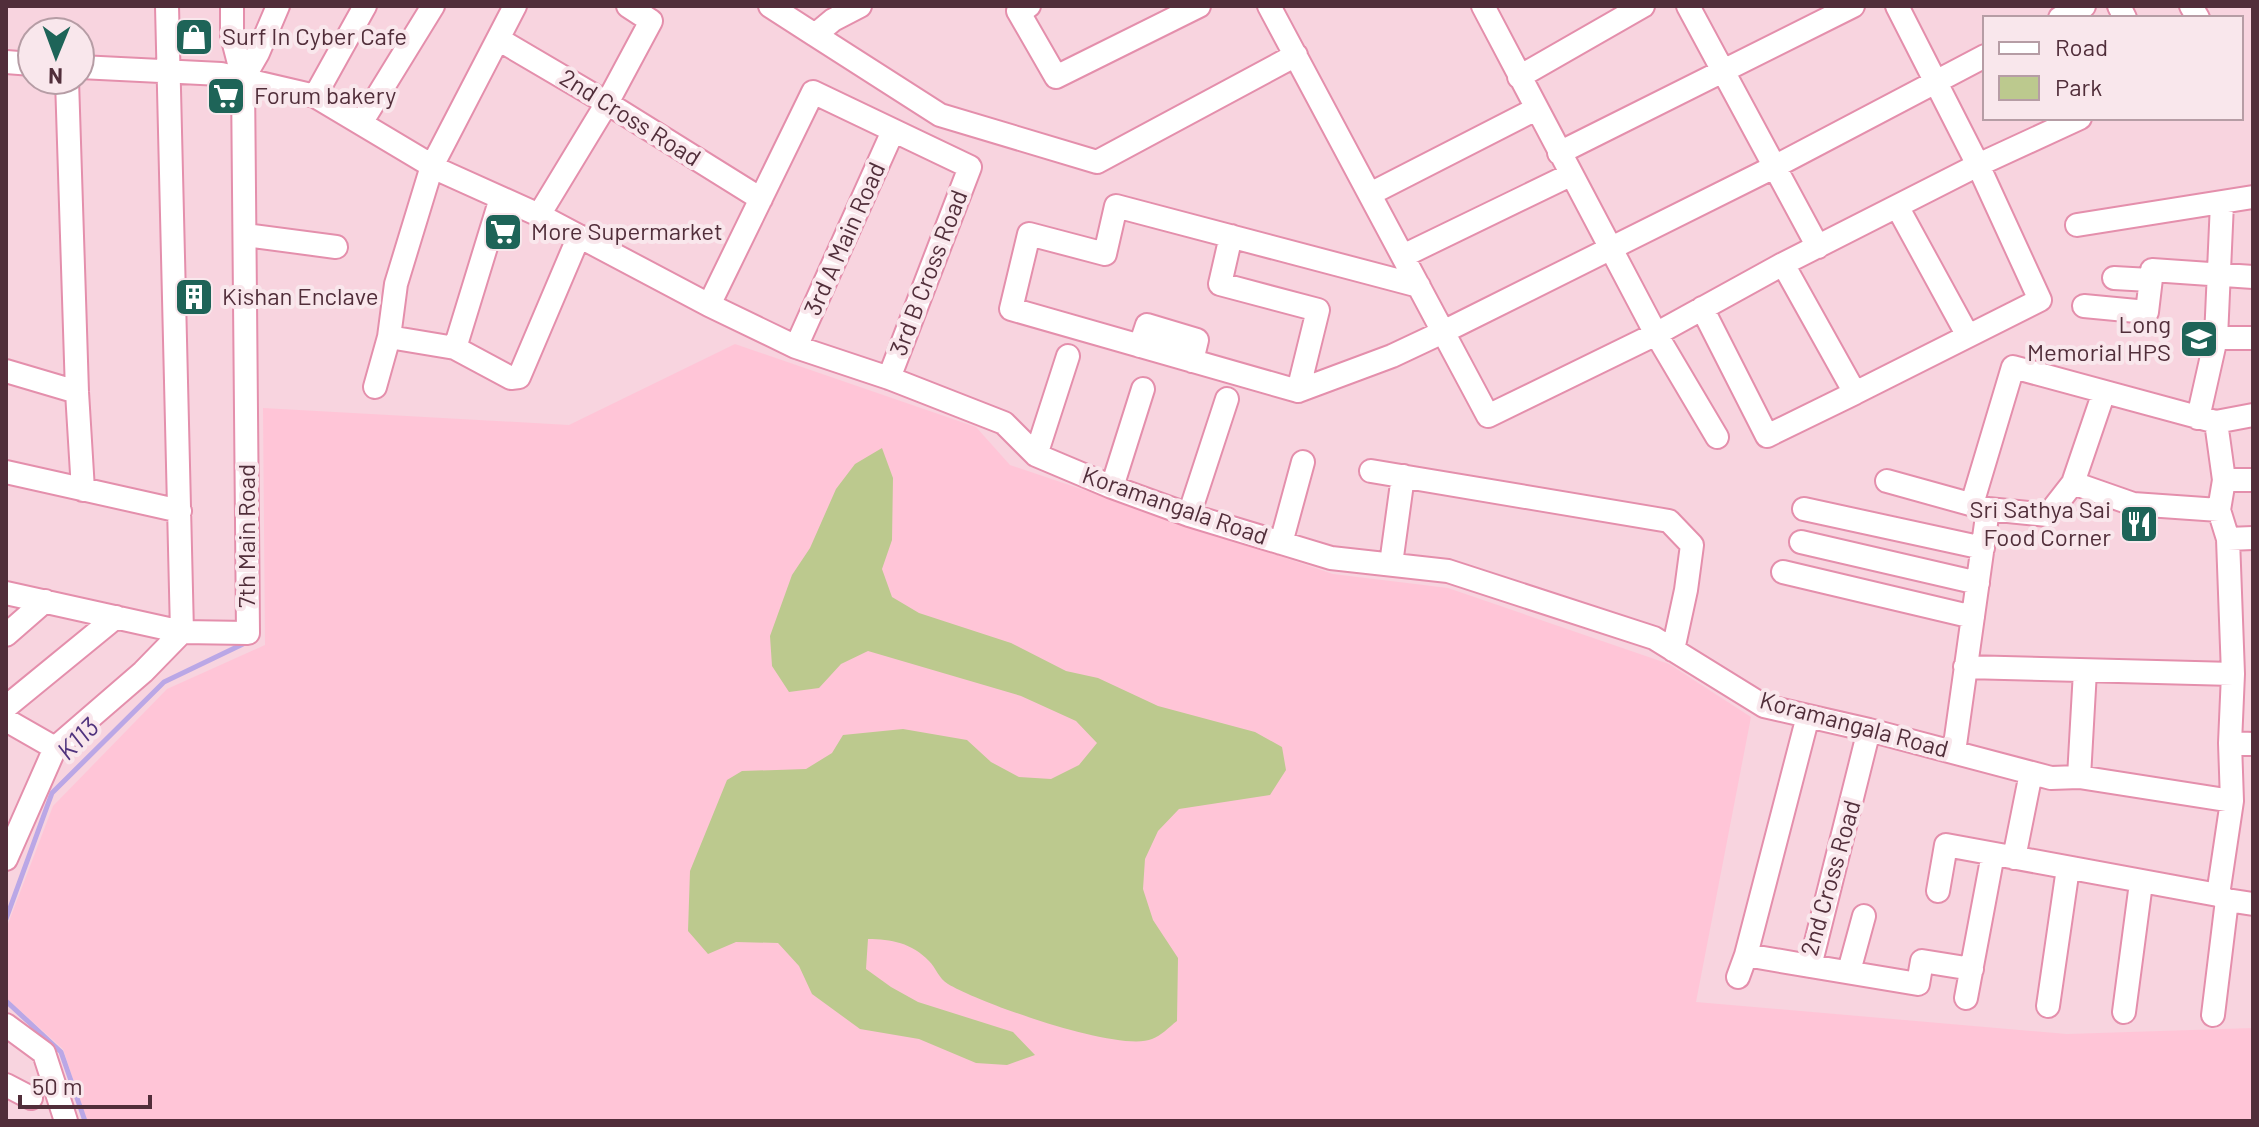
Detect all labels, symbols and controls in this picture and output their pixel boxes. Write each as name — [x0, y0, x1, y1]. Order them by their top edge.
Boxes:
north arrow — [16, 16, 96, 96]
shop icon: Surf In Cyber Cafe — [173, 16, 215, 58]
legend — [1983, 16, 2243, 120]
place label: Surf In Cyber Cafe — [222, 21, 407, 50]
text: Road — [2055, 32, 2108, 61]
street label: 2nd Cross Road — [555, 62, 706, 172]
text: N — [48, 64, 63, 90]
text: Park — [2055, 72, 2102, 101]
supermarket icon: Forum bakery — [205, 75, 247, 117]
place label: Forum bakery — [254, 80, 396, 109]
street label: 3rd A Main Road — [797, 157, 890, 319]
street label: 3rd B Cross Road — [883, 185, 973, 360]
supermarket icon: More Supermarket — [482, 211, 524, 253]
place label: More Supermarket — [531, 216, 723, 245]
building icon: Kishan Enclave — [173, 276, 215, 318]
place label: Kishan Enclave — [222, 281, 378, 310]
place label: Long Memorial HPS — [2027, 309, 2171, 366]
school or university icon: Long Memorial HPS — [2178, 318, 2220, 360]
street label: Koramangala Road — [1079, 459, 1272, 550]
street label: 7th Main Road — [231, 464, 260, 608]
place label: Sri Sathya Sai Food Corner — [1970, 494, 2111, 551]
restaurant icon: Sri Sathya Sai Food Corner — [2118, 503, 2160, 545]
street label: Koramangala Road — [1757, 684, 1952, 763]
water label: K113 — [50, 711, 104, 765]
street label: 2nd Cross Road — [1794, 796, 1866, 959]
scale bar — [20, 1059, 150, 1109]
text: 50 m — [32, 1071, 83, 1100]

